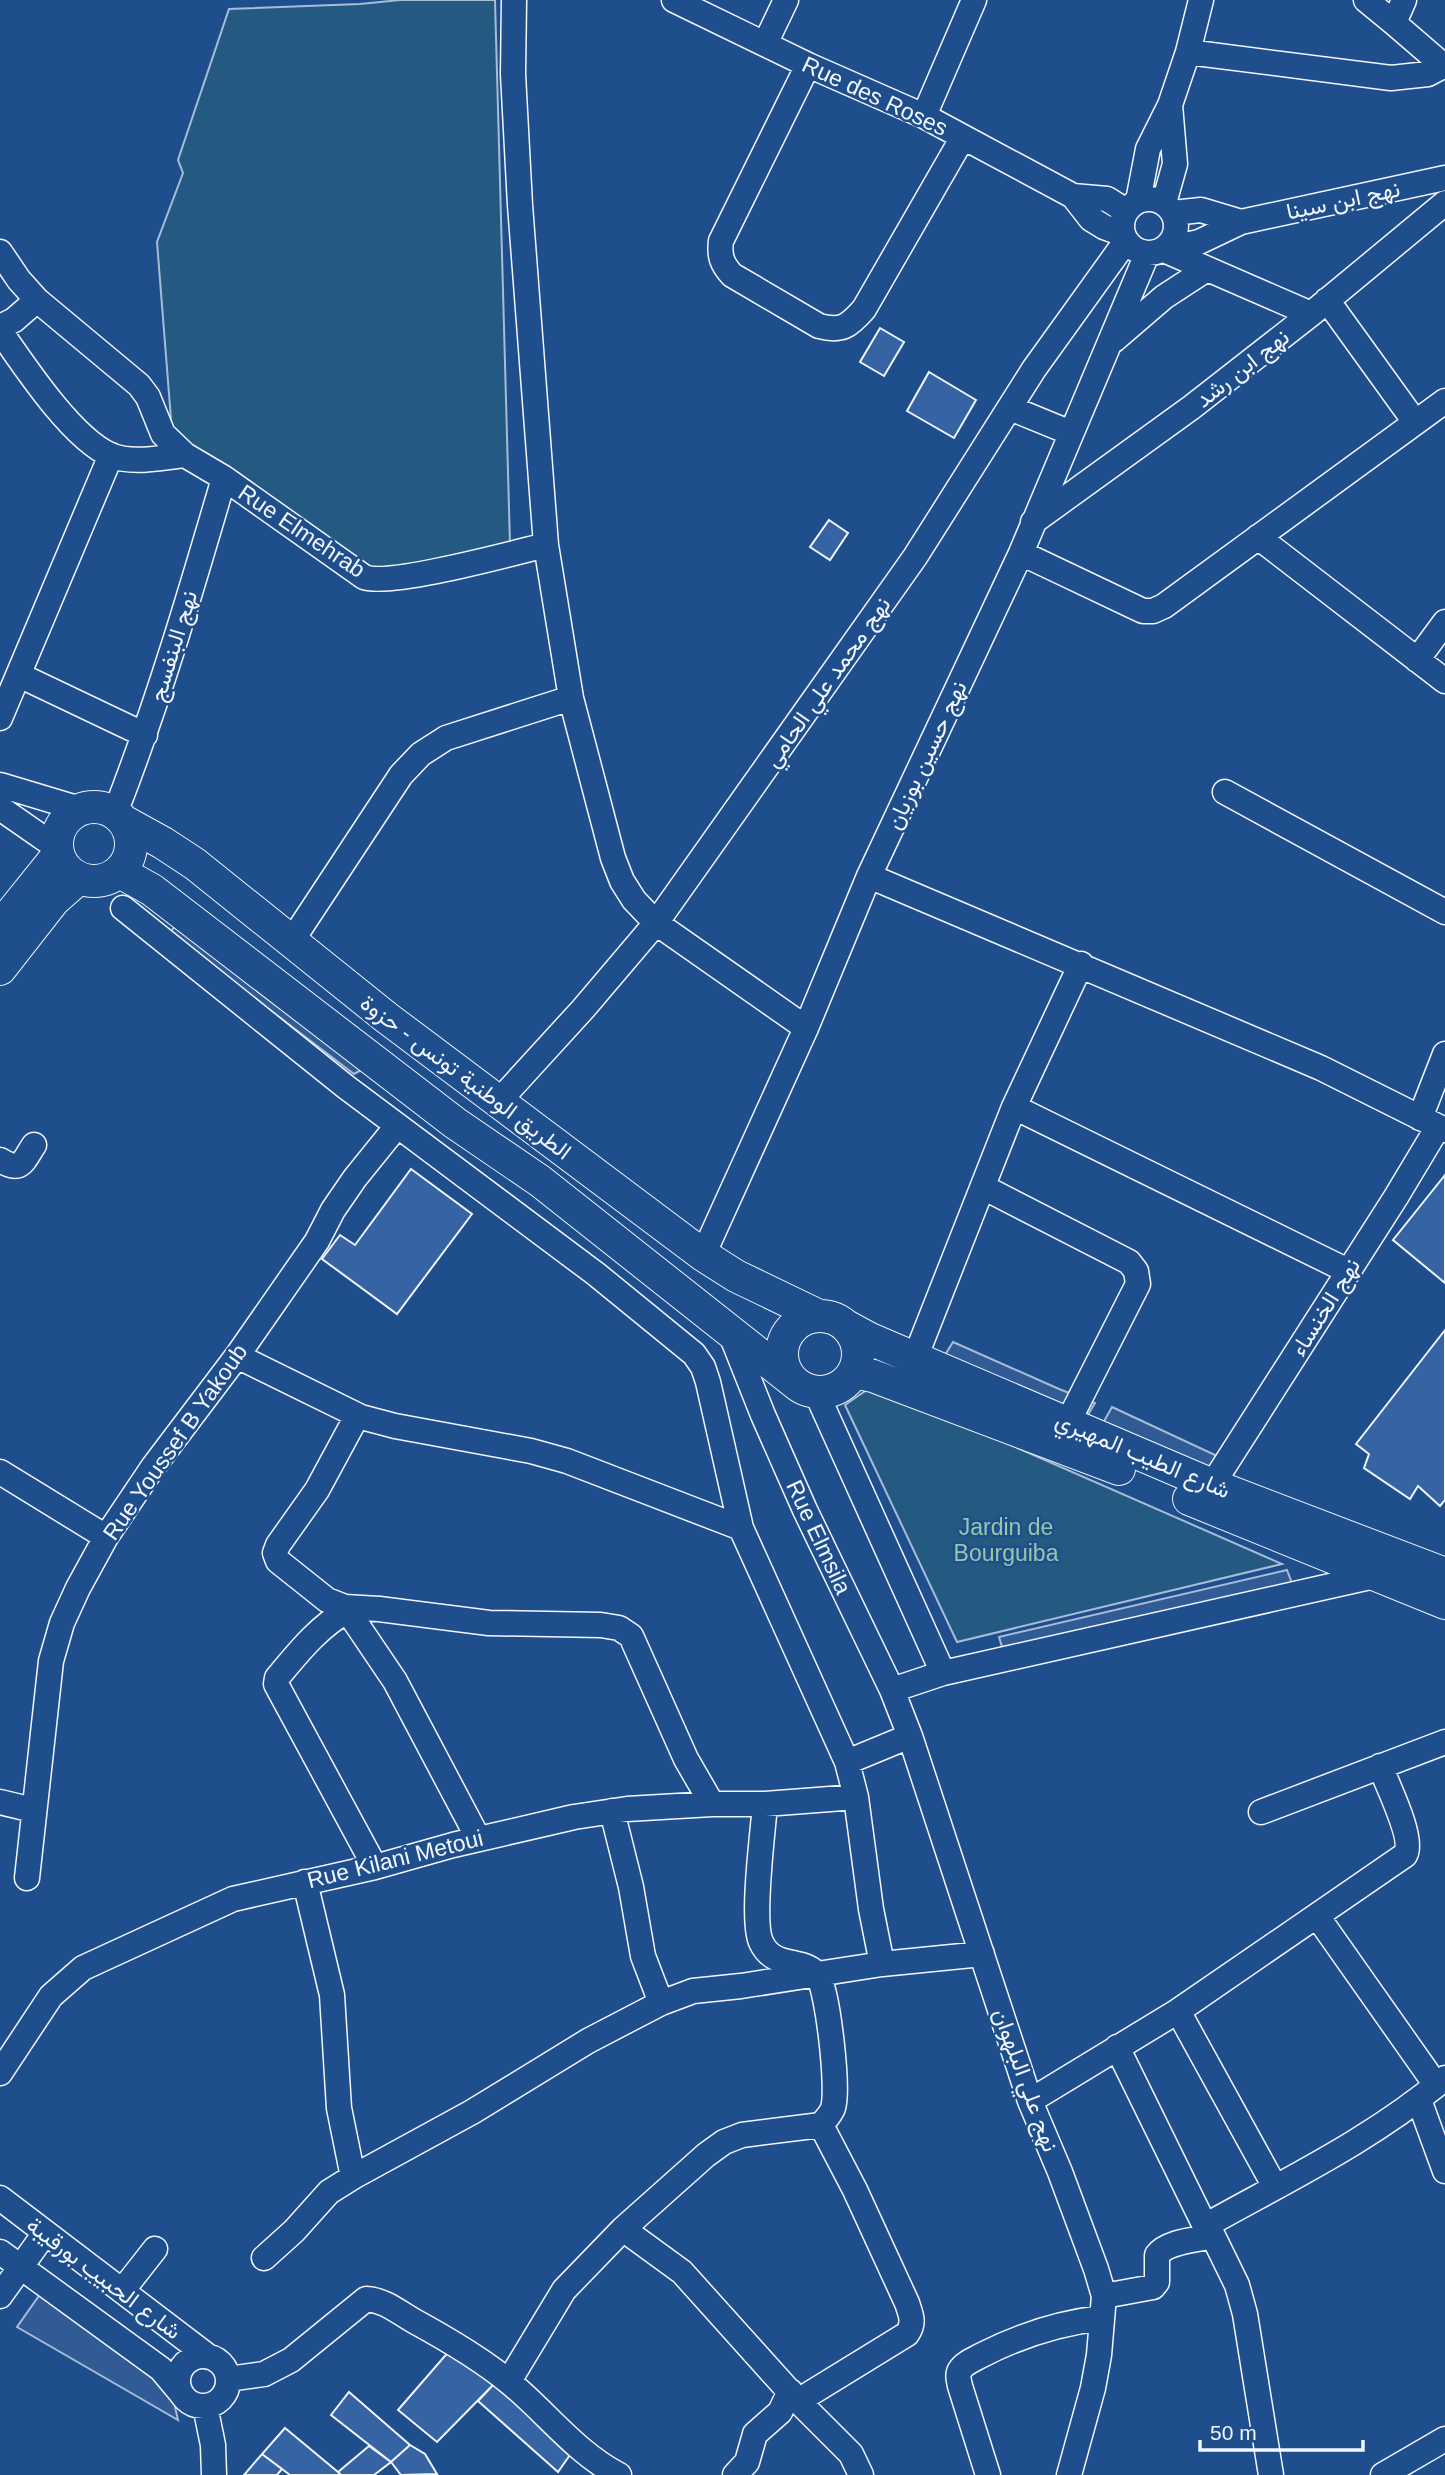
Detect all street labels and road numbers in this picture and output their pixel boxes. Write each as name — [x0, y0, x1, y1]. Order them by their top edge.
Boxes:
street label: Rue des Roses — [798, 51, 952, 141]
street label: نهج ابن سينا — [1284, 175, 1403, 228]
street label: نهج ابن رشد — [1190, 323, 1296, 415]
street label: Rue Elmehrab — [234, 479, 370, 583]
street label: نهج البنفسج — [144, 587, 205, 705]
street label: نهج محمد علي الحامي — [758, 592, 900, 776]
street label: نهج حسين بوزيان — [880, 677, 974, 835]
street label: الطريق الوطنية تونس - حزوة — [354, 989, 576, 1166]
street label: نهج الخنساء — [1285, 1253, 1368, 1362]
street label: Rue Youssef B Yakoub — [97, 1339, 253, 1545]
street label: شارع الطيب المهيري — [1049, 1406, 1234, 1509]
street label: Rue Elmsila — [781, 1476, 857, 1598]
street label: Rue Kilani Metoui — [304, 1825, 486, 1893]
street label: نهج علي البلهوان — [982, 2005, 1064, 2157]
street label: شارع الحبيب بورقيبة — [20, 2212, 186, 2347]

